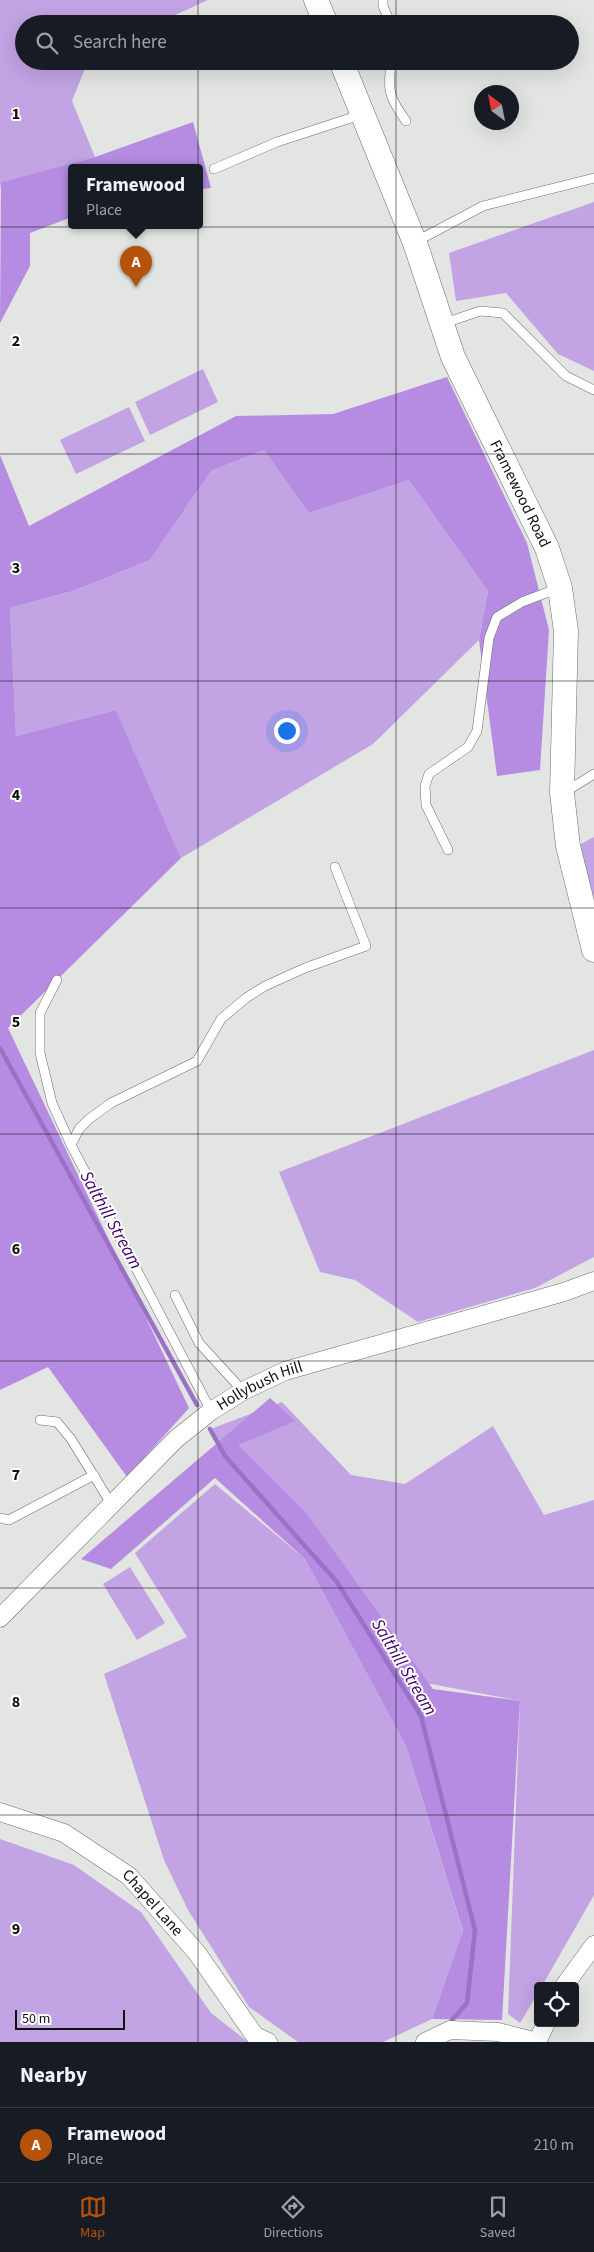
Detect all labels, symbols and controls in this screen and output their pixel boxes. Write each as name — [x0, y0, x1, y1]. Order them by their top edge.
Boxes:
search box — [15, 15, 579, 70]
icon: search — [33, 29, 61, 57]
text: Search here — [73, 29, 167, 56]
north arrow — [474, 85, 519, 130]
text: 1 — [12, 103, 20, 125]
popup — [68, 164, 203, 229]
text: Framewood — [86, 172, 185, 199]
text: Place — [86, 199, 122, 221]
pin: A — [120, 246, 152, 287]
text: 2 — [12, 330, 20, 352]
street label: Framewood Road — [484, 436, 556, 551]
text: 3 — [12, 557, 20, 579]
your location — [274, 718, 300, 744]
text: 4 — [12, 784, 21, 806]
text: 5 — [12, 1011, 20, 1033]
water label: Salthill Stream — [74, 1166, 148, 1274]
text: 6 — [12, 1238, 20, 1260]
street label: Hollybush Hill — [212, 1356, 305, 1416]
text: 7 — [12, 1464, 20, 1486]
water label: Salthill Stream — [365, 1614, 443, 1720]
text: 8 — [12, 1691, 20, 1713]
street label: Chapel Lane — [118, 1864, 188, 1941]
text: 9 — [12, 1918, 20, 1940]
map controls — [534, 1982, 579, 2027]
button: locate — [534, 1982, 579, 2027]
scale bar — [15, 2007, 125, 2030]
text: 50 m — [22, 2009, 50, 2029]
text: Nearby — [20, 2060, 87, 2090]
text: Framewood — [67, 2121, 166, 2148]
text: A — [31, 2134, 41, 2156]
text: 210 m — [534, 2134, 574, 2156]
text: Place — [67, 2148, 103, 2170]
tab: Map — [79, 2193, 107, 2243]
tab: Directions — [264, 2193, 323, 2243]
tab: Saved — [480, 2193, 515, 2243]

